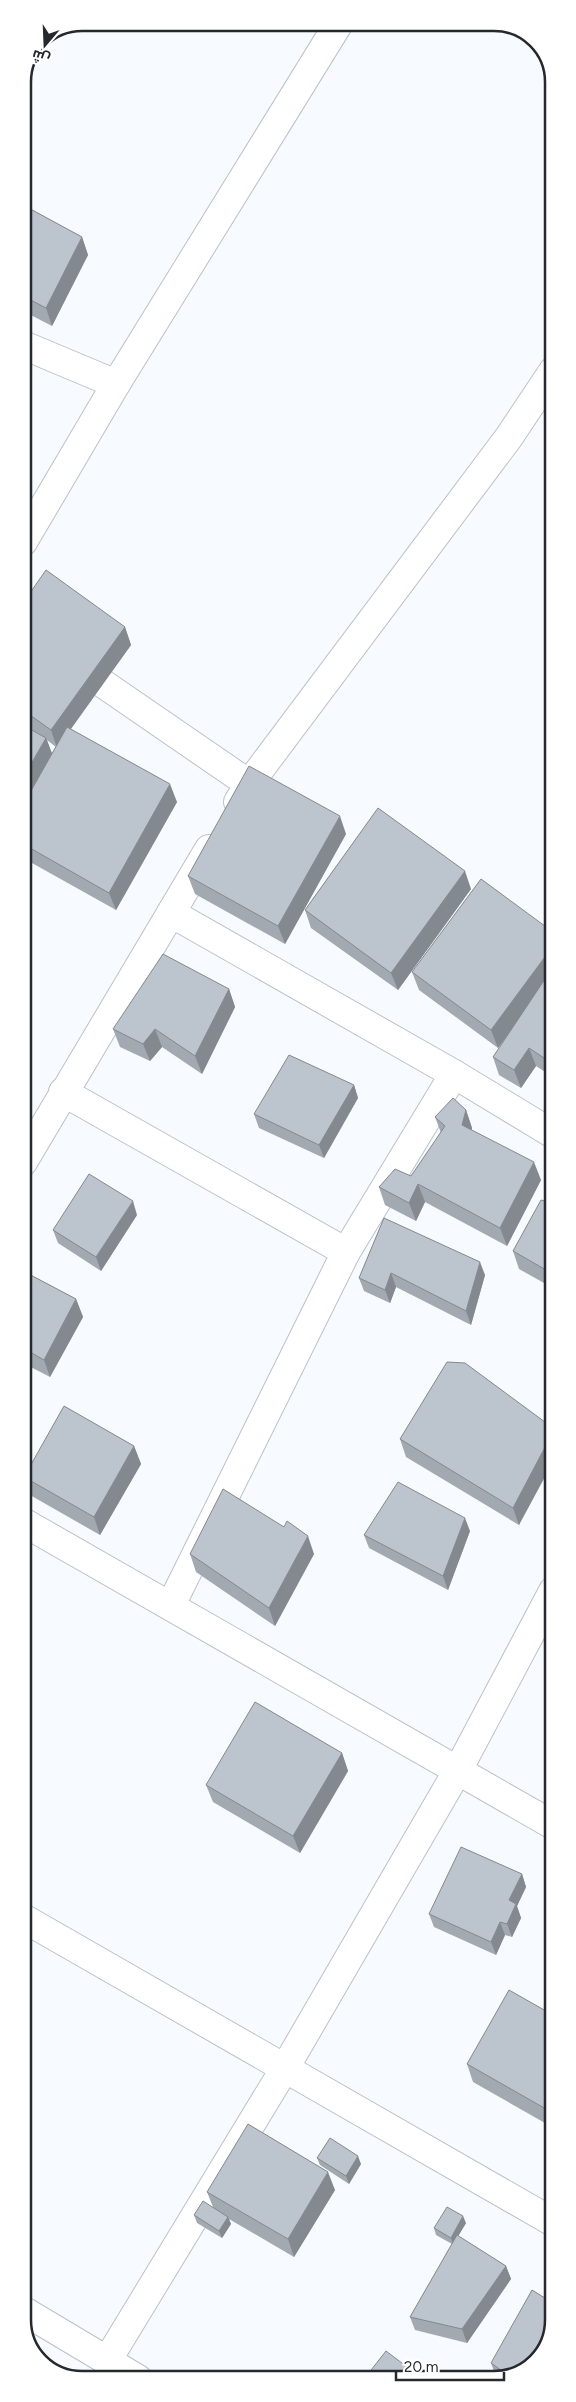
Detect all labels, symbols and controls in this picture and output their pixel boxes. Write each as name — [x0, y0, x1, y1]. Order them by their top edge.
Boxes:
north arrow — [20, 20, 70, 70]
text: ش — [30, 46, 52, 68]
scale bar — [396, 2350, 504, 2382]
text: 20 m — [404, 2358, 438, 2376]

